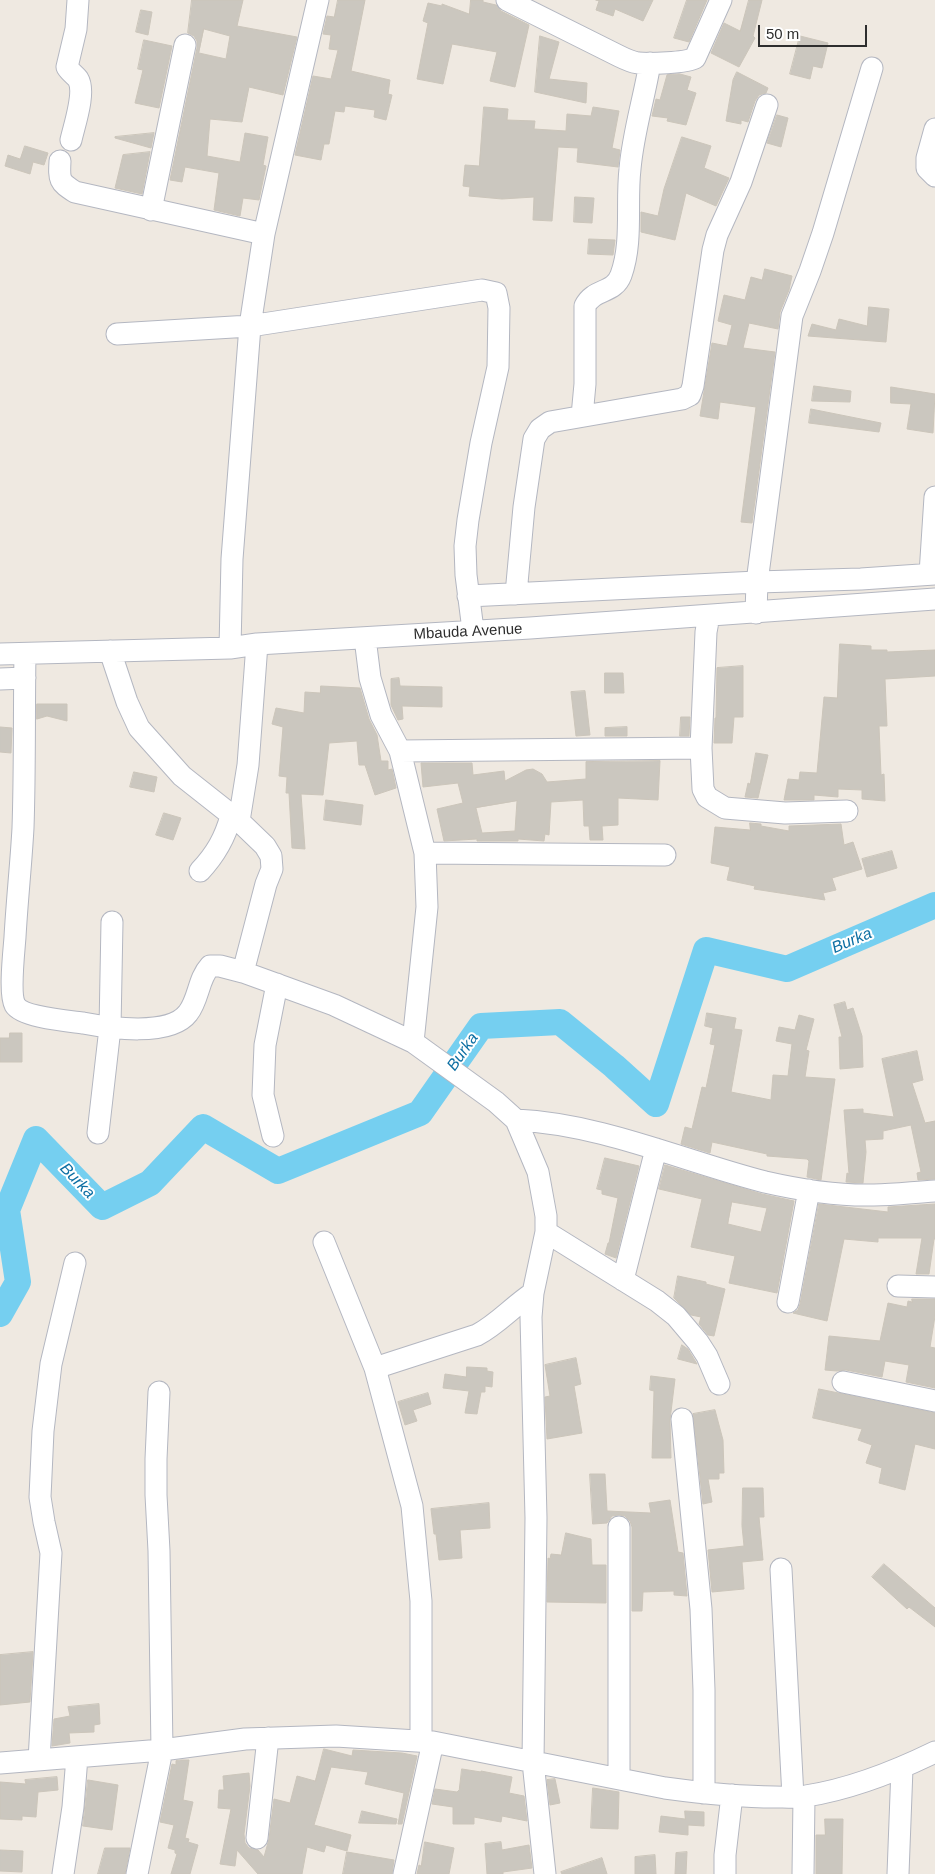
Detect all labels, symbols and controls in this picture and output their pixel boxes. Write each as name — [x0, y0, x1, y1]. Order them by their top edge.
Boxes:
scale bar — [760, 15, 869, 47]
text: 50 m — [766, 25, 799, 42]
street label: Mbauda Avenue — [413, 620, 523, 644]
water label: Burka — [829, 924, 875, 958]
water label: Burka — [443, 1029, 483, 1075]
water label: Burka — [56, 1159, 98, 1203]

